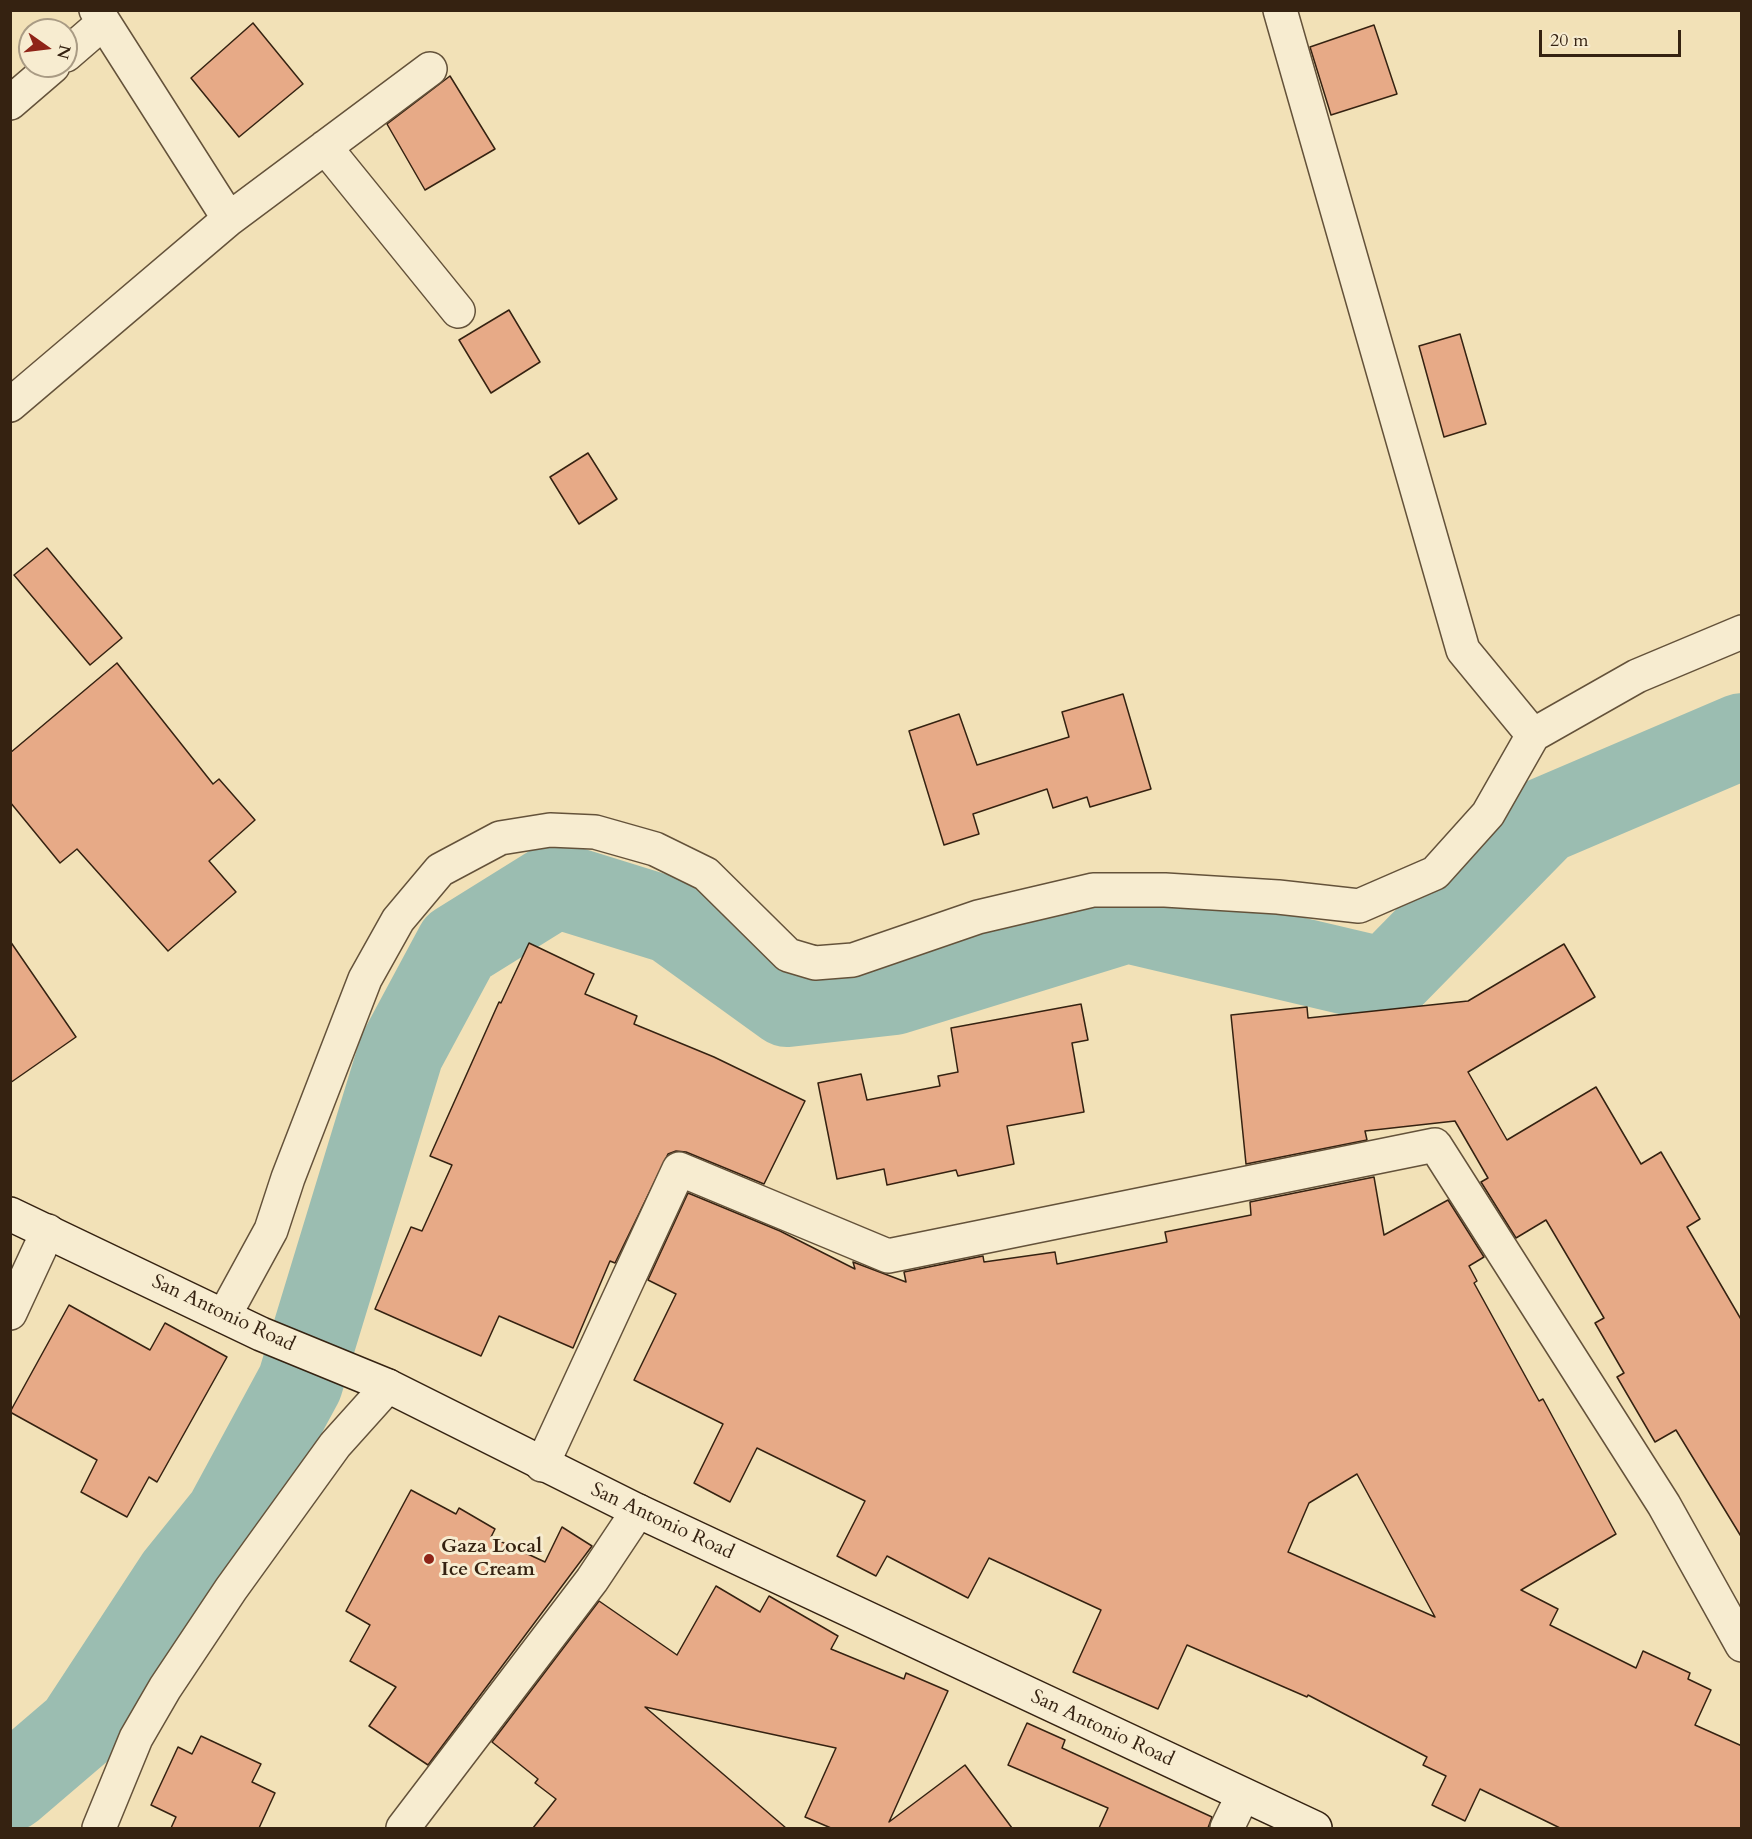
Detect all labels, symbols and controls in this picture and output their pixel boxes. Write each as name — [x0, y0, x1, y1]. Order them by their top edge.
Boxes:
north arrow — [18, 18, 78, 78]
scale bar — [1542, 18, 1684, 56]
text: 20 m — [1550, 28, 1589, 53]
text: N — [51, 42, 76, 61]
street label: San Antonio Road — [148, 1270, 298, 1358]
street label: San Antonio Road — [587, 1478, 737, 1566]
place label: Gaza Local Ice Cream — [441, 1535, 542, 1582]
marker: Gaza Local Ice Cream — [422, 1552, 436, 1566]
street label: San Antonio Road — [1027, 1685, 1177, 1773]

